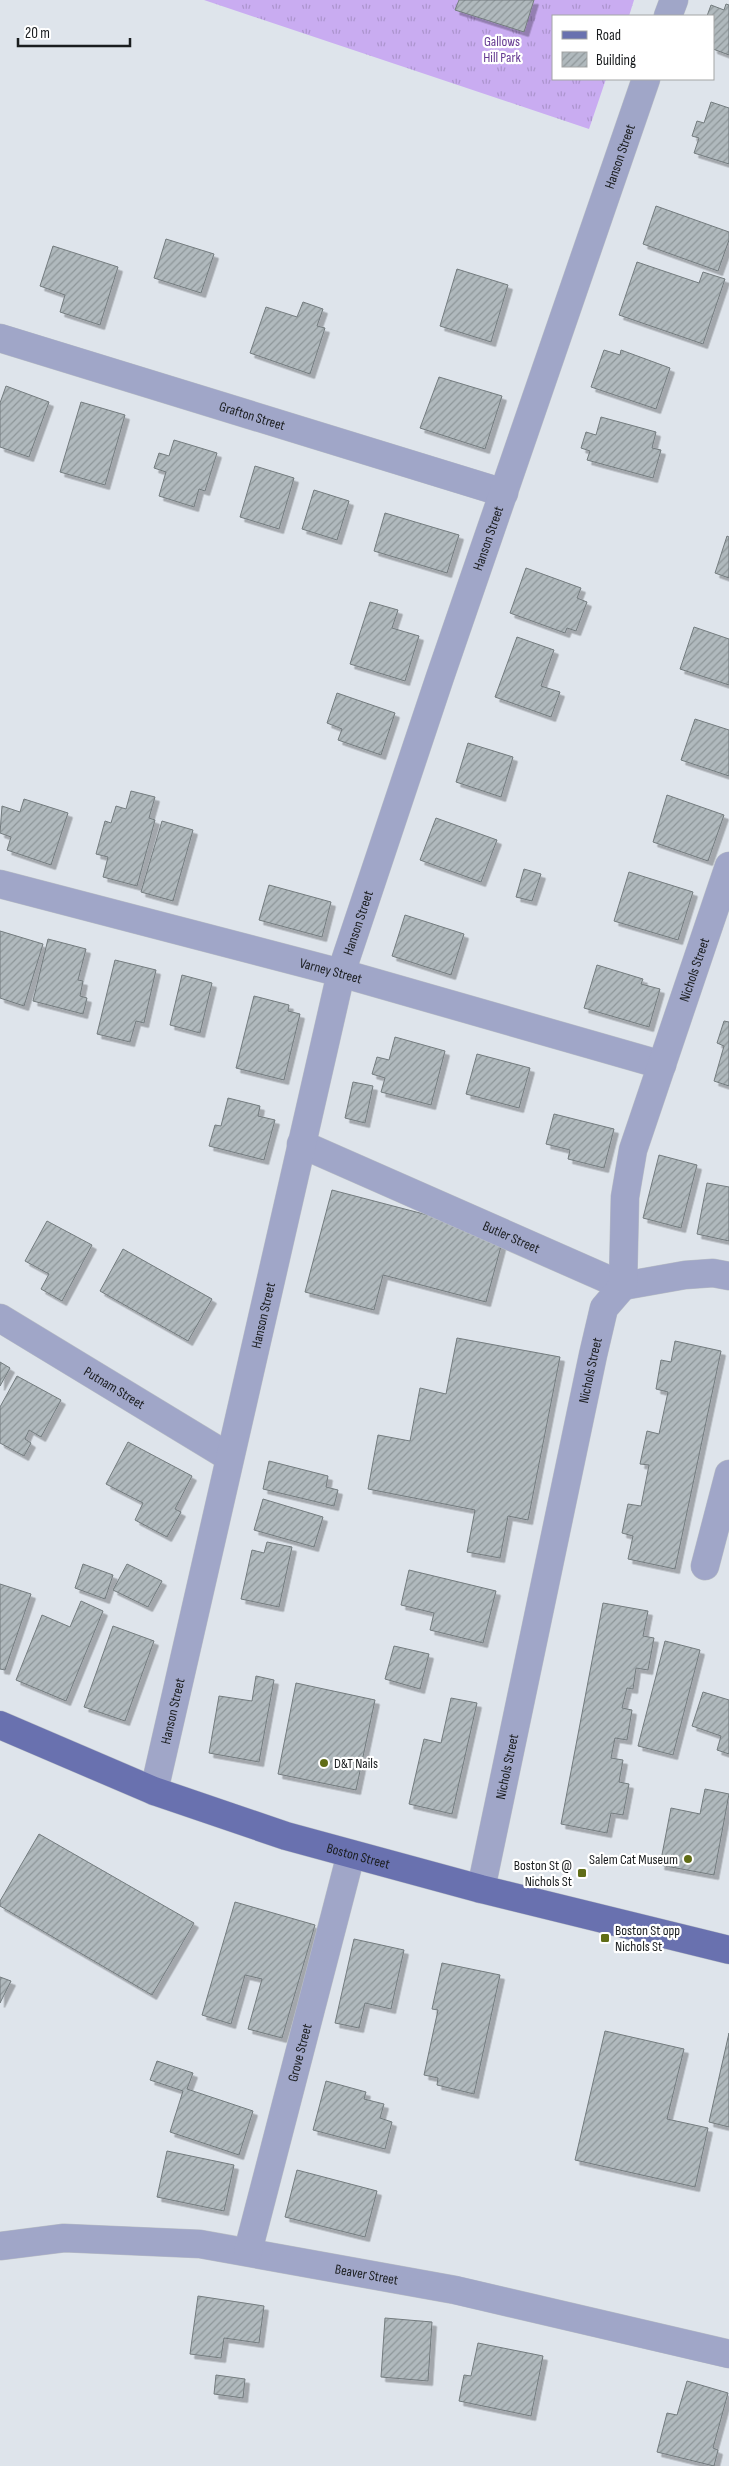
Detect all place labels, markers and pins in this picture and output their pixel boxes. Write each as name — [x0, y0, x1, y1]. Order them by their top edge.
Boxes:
place label: D&T Nails — [334, 1755, 378, 1772]
marker: D&T Nails — [318, 1757, 330, 1769]
place label: Salem Cat Museum — [589, 1851, 678, 1868]
marker: Salem Cat Museum — [682, 1853, 694, 1865]
place label: Boston St @ Nichols St — [514, 1857, 572, 1890]
marker: Boston St @ Nichols St — [576, 1867, 588, 1879]
place label: Boston St opp Nichols St — [615, 1922, 680, 1955]
marker: Boston St opp Nichols St — [599, 1932, 611, 1944]

